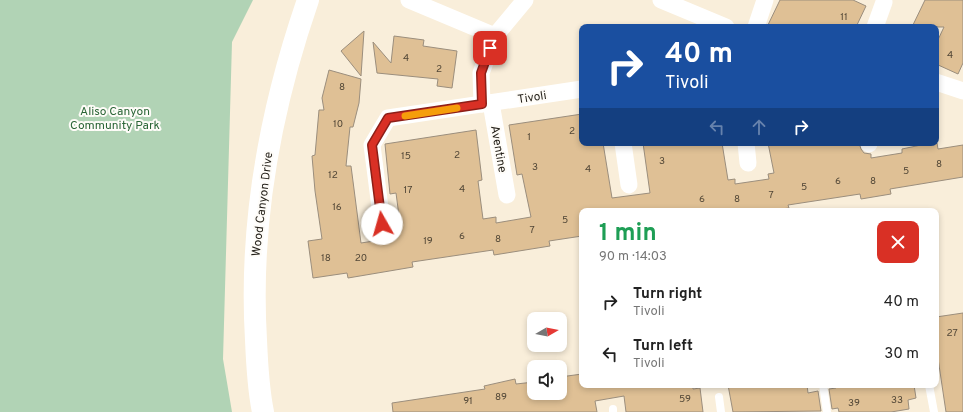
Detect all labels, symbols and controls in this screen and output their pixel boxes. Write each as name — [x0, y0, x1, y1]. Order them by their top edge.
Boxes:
house number: 11 — [840, 11, 848, 24]
pin — [473, 31, 507, 65]
icon: arrive — [479, 37, 501, 59]
text: 40 m — [665, 37, 733, 73]
icon: right — [599, 40, 651, 92]
house number: 4 — [947, 49, 953, 62]
house number: 4 — [403, 52, 409, 65]
house number: 2 — [436, 63, 442, 76]
text: Tivoli — [665, 72, 709, 95]
house number: 8 — [339, 81, 345, 94]
street label: Tivoli — [517, 88, 548, 108]
park label: Aliso Canyon Community Park — [70, 104, 160, 134]
icon: left — [706, 116, 728, 138]
icon: ahead — [748, 116, 770, 138]
icon: right — [790, 116, 812, 138]
house number: 10 — [333, 118, 343, 131]
street label: Aventine — [486, 124, 510, 174]
house number: 2 — [569, 125, 575, 138]
house number: 1 — [527, 131, 531, 144]
house number: 2 — [454, 149, 460, 162]
house number: 15 — [401, 150, 411, 163]
street label: Wood Canyon Drive — [249, 151, 277, 257]
house number: 3 — [659, 155, 665, 168]
house number: 8 — [936, 158, 942, 171]
house number: 3 — [532, 161, 538, 174]
house number: 4 — [585, 163, 591, 176]
house number: 5 — [903, 165, 909, 178]
house number: 12 — [328, 169, 338, 182]
house number: 6 — [835, 175, 841, 188]
house number: 8 — [870, 175, 876, 188]
house number: 5 — [801, 181, 807, 194]
house number: 4 — [459, 183, 465, 196]
house number: 17 — [404, 184, 412, 197]
house number: 7 — [768, 189, 774, 202]
house number: 6 — [699, 193, 705, 206]
house number: 8 — [734, 193, 740, 206]
house number: 16 — [332, 201, 342, 214]
position arrow — [361, 203, 403, 245]
house number: 5 — [562, 214, 568, 227]
text: 1 min — [599, 219, 657, 249]
button: close — [877, 221, 919, 263]
house number: 7 — [529, 224, 535, 237]
house number: 6 — [459, 230, 465, 243]
house number: 8 — [495, 233, 501, 246]
house number: 19 — [423, 235, 433, 248]
text: 90 m · 14:03 — [599, 249, 667, 265]
house number: 18 — [321, 252, 331, 265]
house number: 20 — [355, 252, 367, 265]
text: Turn right — [633, 285, 702, 304]
icon: right — [599, 291, 621, 313]
text: 40 m — [884, 293, 919, 312]
text: Tivoli — [633, 304, 664, 320]
north arrow — [527, 312, 567, 352]
map controls — [527, 312, 567, 400]
house number: 27 — [946, 327, 958, 340]
text: Turn left — [633, 337, 693, 356]
icon: left — [599, 343, 621, 365]
text: 30 m — [884, 345, 919, 364]
text: Tivoli — [633, 356, 664, 372]
button: sound — [527, 360, 567, 400]
house number: 89 — [495, 391, 507, 404]
house number: 59 — [679, 393, 691, 406]
house number: 33 — [891, 394, 903, 407]
house number: 91 — [463, 395, 473, 408]
house number: 39 — [848, 397, 860, 410]

